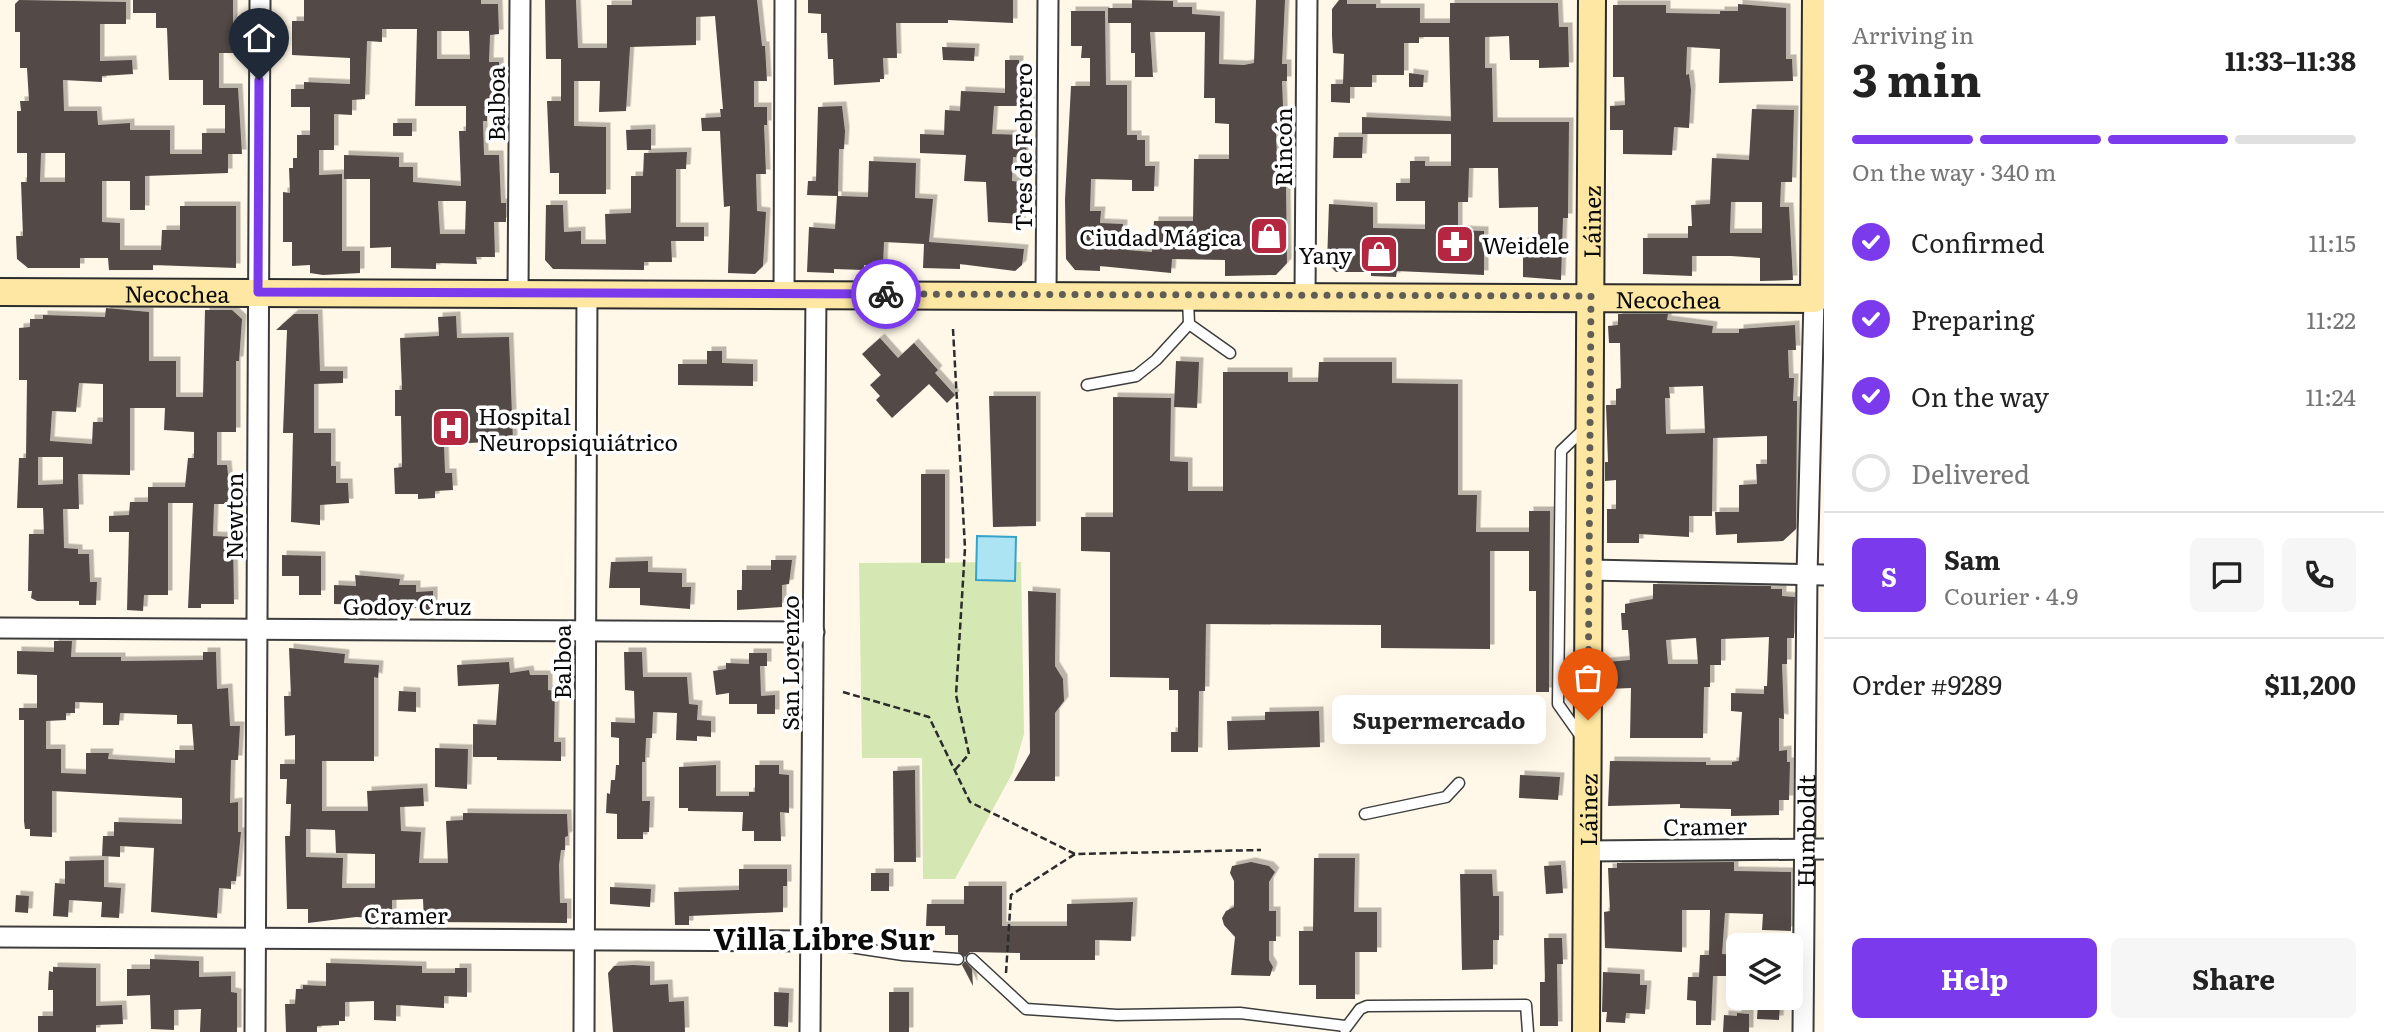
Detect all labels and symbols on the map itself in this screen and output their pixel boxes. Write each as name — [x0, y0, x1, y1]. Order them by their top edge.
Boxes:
pin — [229, 8, 289, 80]
street label: Tres de Febrero — [1005, 63, 1039, 231]
street label: Balboa — [478, 66, 512, 142]
street label: Rincón — [1265, 107, 1299, 187]
street label: Láinez — [1573, 185, 1608, 259]
shop icon: Ciudad Mágica — [1248, 215, 1290, 257]
place label: Ciudad Mágica — [1079, 219, 1243, 253]
pharmacy icon: Weidele — [1434, 223, 1476, 265]
place label: Weidele — [1482, 227, 1570, 261]
shop icon: Yany — [1358, 233, 1400, 275]
place label: Yany — [1298, 237, 1353, 271]
courier — [851, 259, 921, 329]
street label: Necochea — [124, 275, 230, 310]
street label: Necochea — [1615, 281, 1721, 316]
place label: Hospital Neuropsiquiátrico — [478, 398, 678, 458]
hospital icon: Hospital Neuropsiquiátrico — [430, 407, 472, 449]
street label: Newton — [216, 472, 250, 560]
street label: Godoy Cruz — [343, 588, 471, 622]
street label: San Lorenzo — [772, 595, 806, 731]
street label: Balboa — [544, 624, 578, 700]
pin — [1558, 648, 1618, 720]
callout: Supermercado — [1332, 696, 1546, 744]
street label: Láinez — [1570, 773, 1605, 847]
street label: Humboldt — [1787, 774, 1822, 888]
street label: Cramer — [1663, 807, 1747, 843]
street label: Cramer — [364, 897, 448, 931]
district label: Villa Libre Sur — [713, 915, 935, 959]

